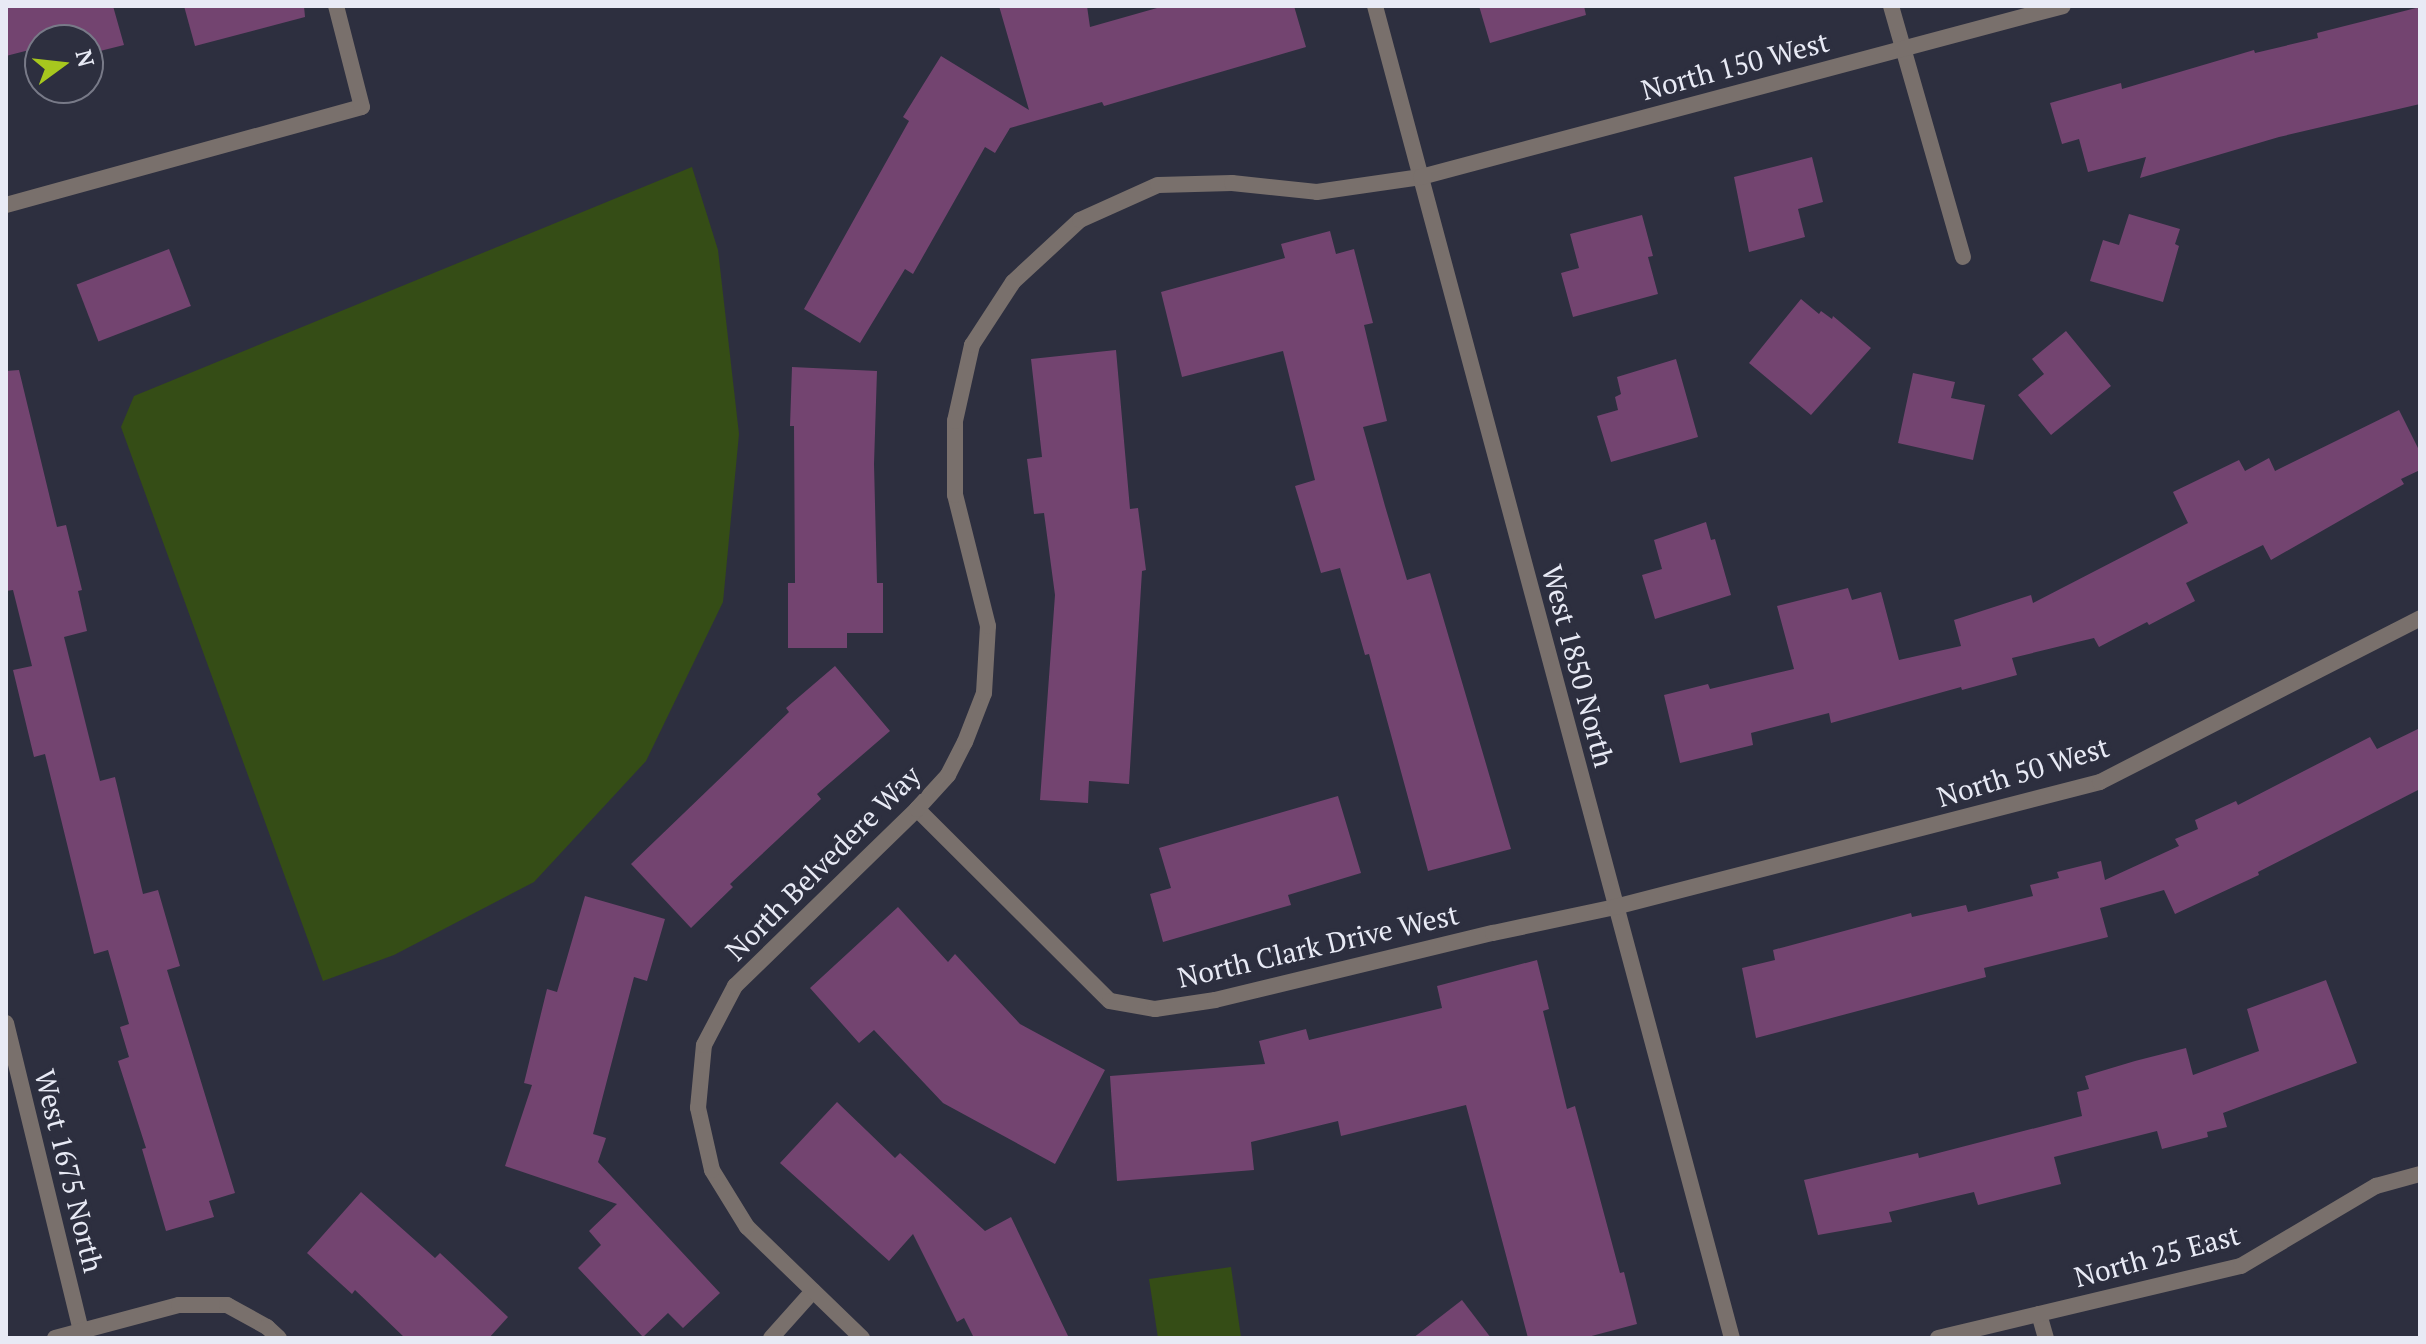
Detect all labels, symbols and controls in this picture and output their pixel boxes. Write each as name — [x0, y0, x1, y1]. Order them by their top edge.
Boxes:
north arrow — [24, 24, 104, 104]
street label: North 150 West — [1638, 25, 1832, 107]
text: N — [70, 46, 102, 70]
street label: West 1850 North — [1535, 561, 1621, 771]
street label: North 50 West — [1933, 730, 2113, 814]
street label: North Belvedere Way — [719, 759, 927, 967]
street label: North Clark Drive West — [1174, 897, 1462, 995]
street label: West 1675 North — [28, 1066, 110, 1276]
street label: North 25 East — [2071, 1218, 2243, 1294]

